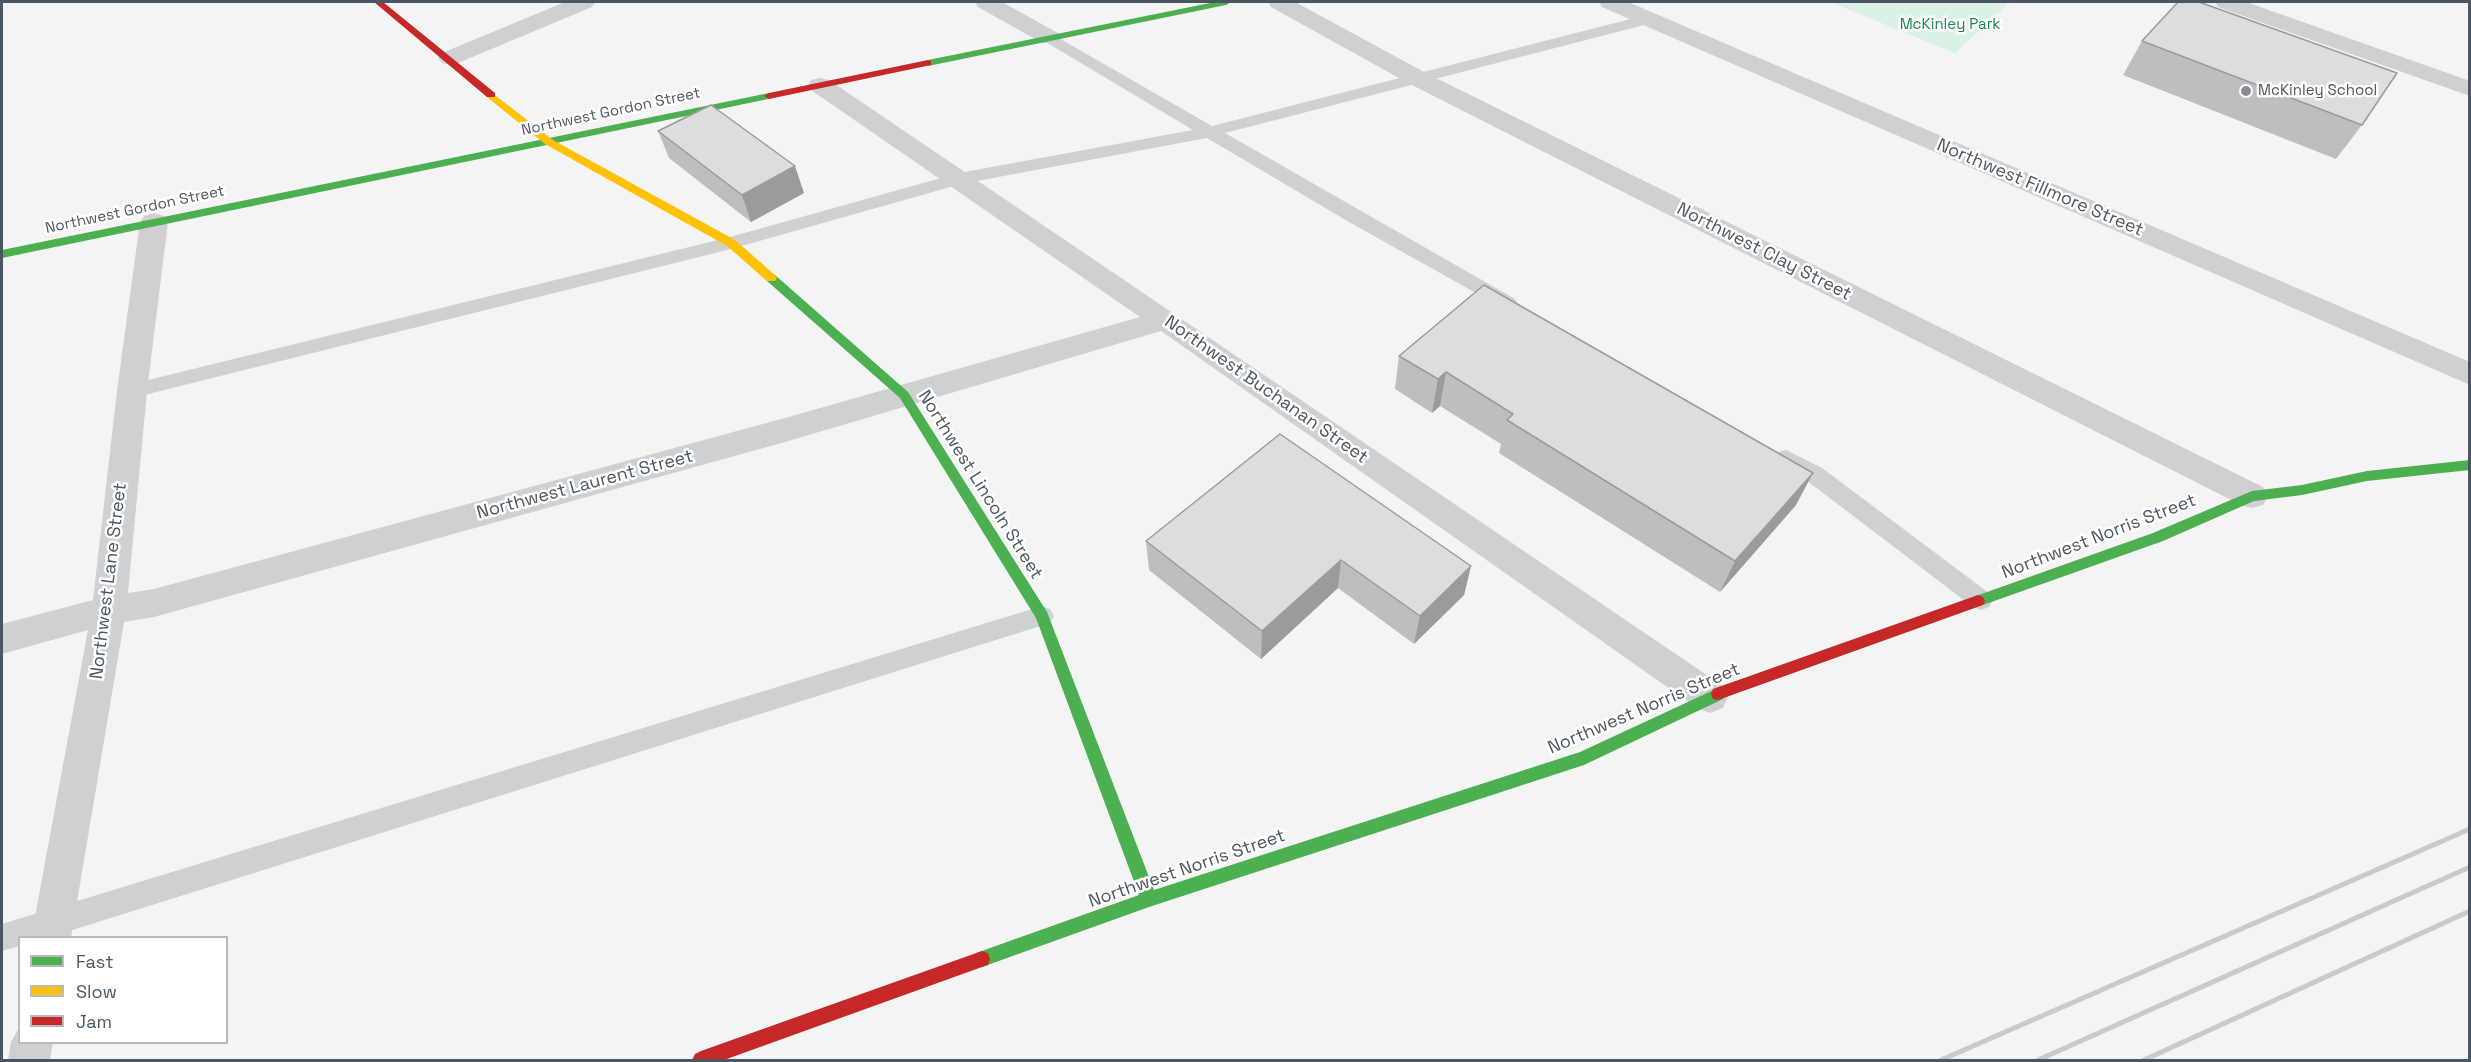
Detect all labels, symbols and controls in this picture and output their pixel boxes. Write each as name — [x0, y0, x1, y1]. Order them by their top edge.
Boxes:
park label: McKinley Park — [1900, 16, 2000, 34]
place label: McKinley School — [2258, 82, 2377, 100]
street label: Northwest Gordon Street — [520, 84, 702, 140]
marker: McKinley School — [2239, 84, 2253, 98]
street label: Northwest Fillmore Street — [1933, 135, 2147, 241]
street label: Northwest Gordon Street — [44, 182, 226, 238]
street label: Northwest Clay Street — [1673, 199, 1855, 305]
street label: Northwest Buchanan Street — [1160, 311, 1372, 469]
street label: Northwest Lincoln Street — [913, 387, 1047, 583]
street label: Northwest Laurent Street — [475, 446, 695, 524]
street label: Northwest Lane Street — [86, 482, 132, 680]
street label: Northwest Norris Street — [1999, 490, 2199, 584]
street label: Northwest Norris Street — [1545, 659, 1743, 759]
street label: Northwest Norris Street — [1086, 825, 1288, 913]
legend — [18, 936, 228, 1044]
text: Fast — [76, 950, 113, 973]
text: Slow — [76, 980, 117, 1003]
text: Jam — [76, 1010, 112, 1033]

